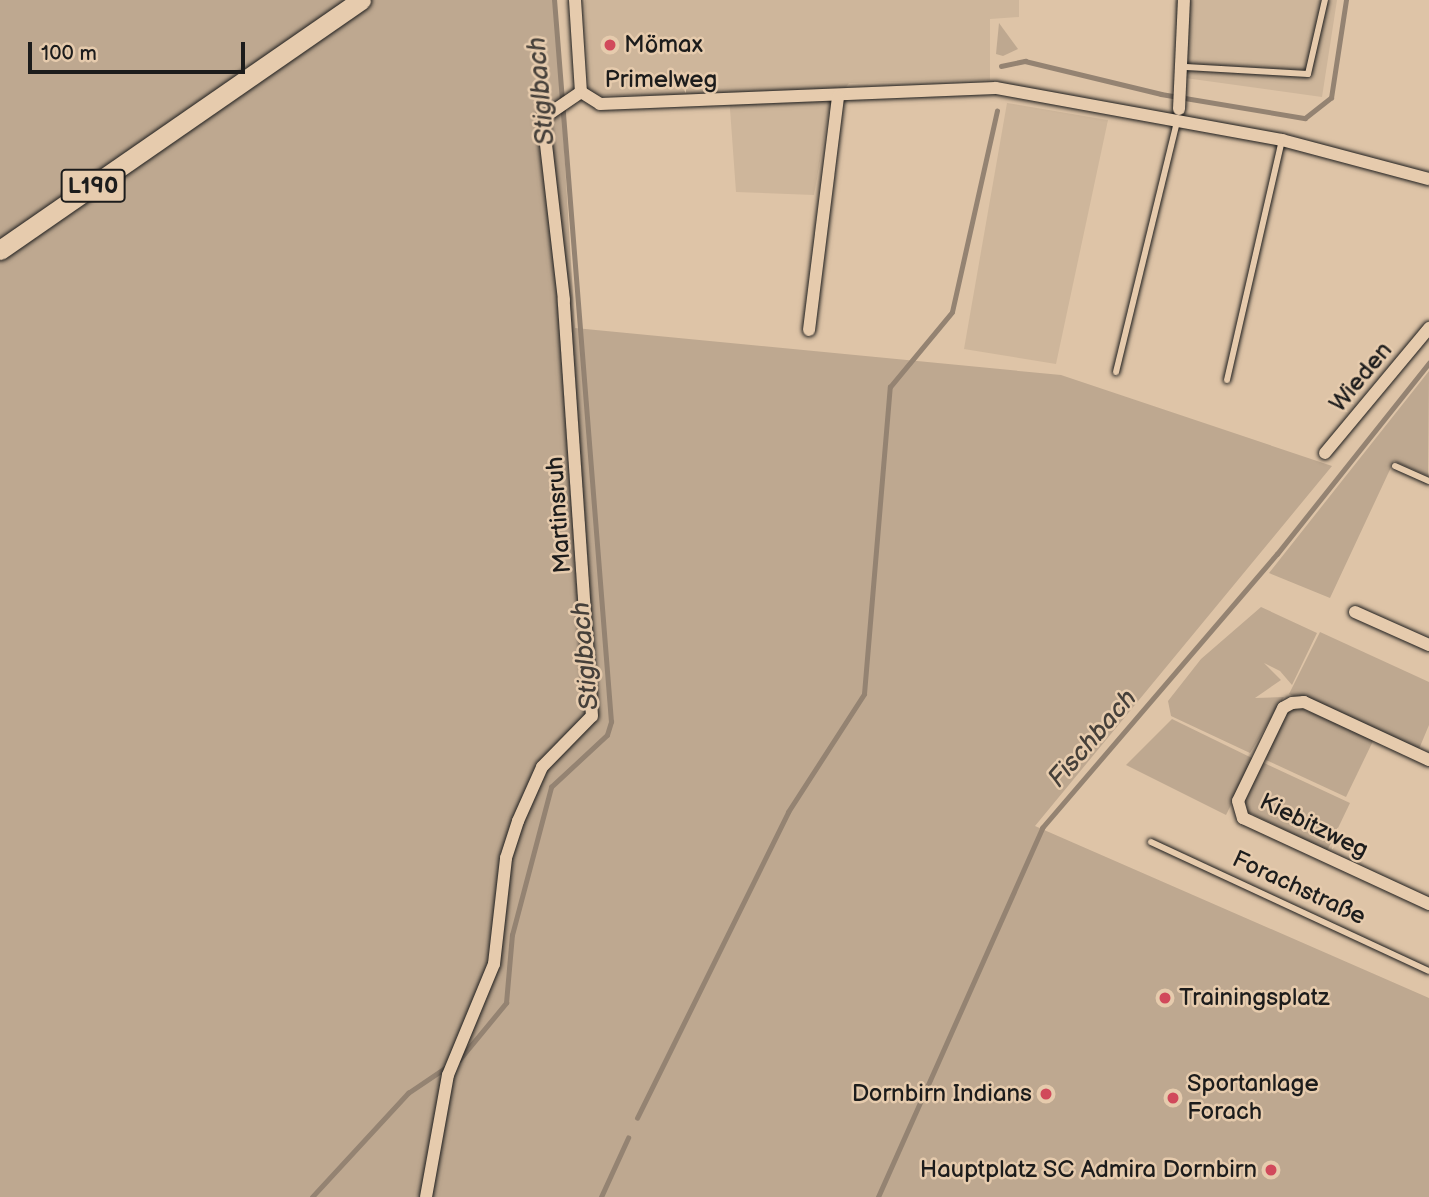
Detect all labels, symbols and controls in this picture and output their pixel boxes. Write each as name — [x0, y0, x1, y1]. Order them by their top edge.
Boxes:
scale bar — [32, 28, 248, 72]
place label: Mömax — [624, 31, 703, 59]
water label: Stiglbach — [522, 36, 562, 146]
marker: Mömax — [602, 37, 618, 53]
text: 100 m — [41, 41, 97, 66]
street label: Primelweg — [605, 66, 717, 94]
road number: L190 — [60, 167, 126, 206]
street label: Wieden — [1324, 336, 1398, 418]
street label: Martinsruh — [541, 456, 577, 574]
water label: Stiglbach — [566, 601, 606, 711]
water label: Fischbach — [1042, 684, 1144, 794]
street label: Kiebitzweg — [1255, 787, 1373, 865]
street label: Forachstraße — [1228, 845, 1370, 931]
place label: Trainingsplatz — [1179, 984, 1330, 1012]
marker: Trainingsplatz — [1157, 990, 1173, 1006]
place label: Sportanlage Forach — [1187, 1070, 1319, 1126]
place label: Dornbirn Indians — [852, 1080, 1032, 1108]
marker: Dornbirn Indians — [1038, 1086, 1054, 1102]
marker: Sportanlage Forach — [1165, 1090, 1181, 1106]
place label: Hauptplatz SC Admira Dornbirn — [919, 1156, 1257, 1184]
marker: Hauptplatz SC Admira Dornbirn — [1263, 1162, 1279, 1178]

